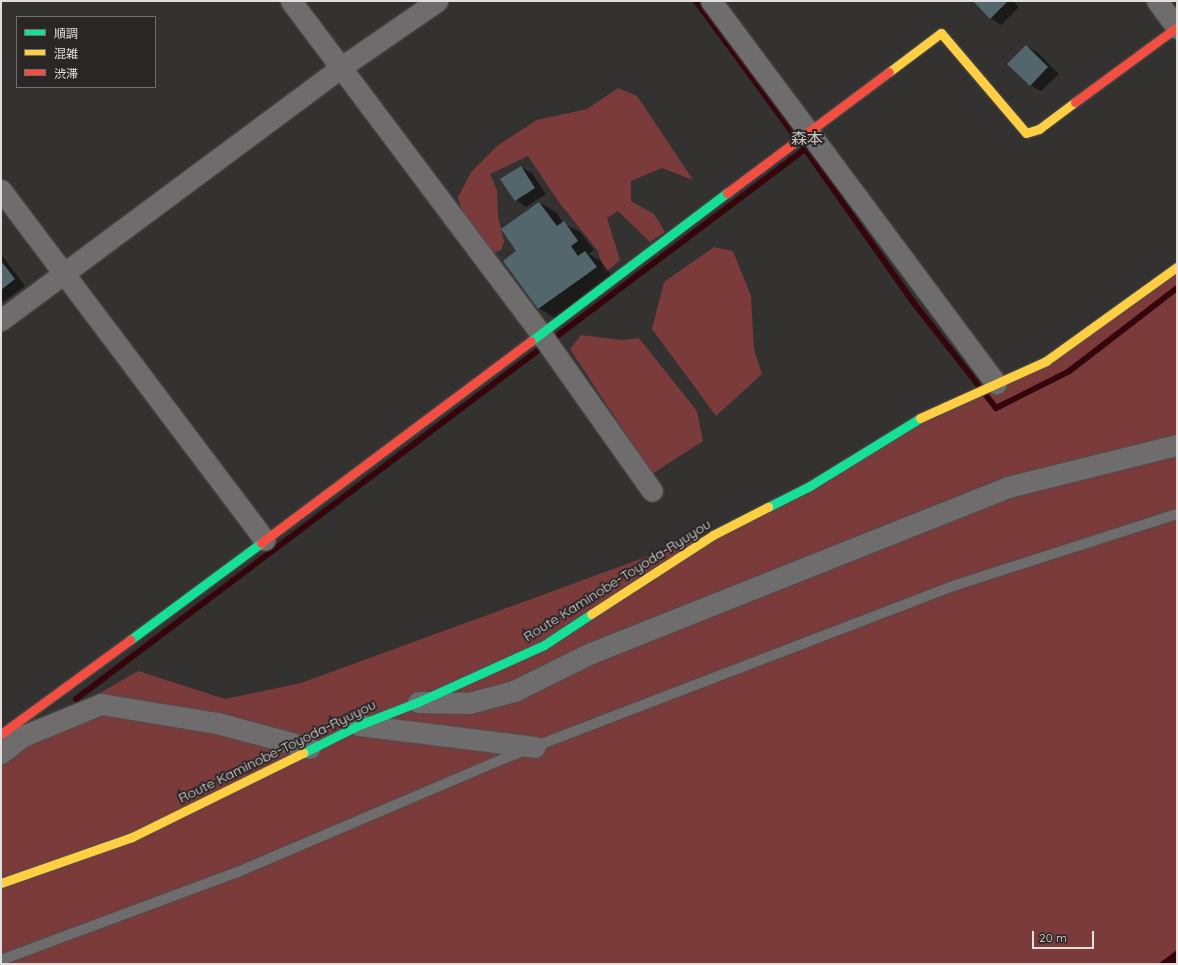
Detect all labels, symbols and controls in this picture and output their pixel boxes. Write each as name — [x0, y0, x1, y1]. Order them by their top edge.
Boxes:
legend — [16, 16, 156, 88]
text: 順調 — [54, 26, 78, 41]
text: 混雑 — [54, 46, 78, 61]
text: 渋滞 — [54, 66, 78, 81]
district label: 森本 — [791, 128, 823, 148]
street label: Route Kaminobe-Toyoda-Ryuyou — [520, 515, 714, 645]
street label: Route Kaminobe-Toyoda-Ryuyou — [175, 696, 379, 806]
scale bar — [1034, 923, 1096, 949]
text: 20 m — [1039, 930, 1067, 945]

